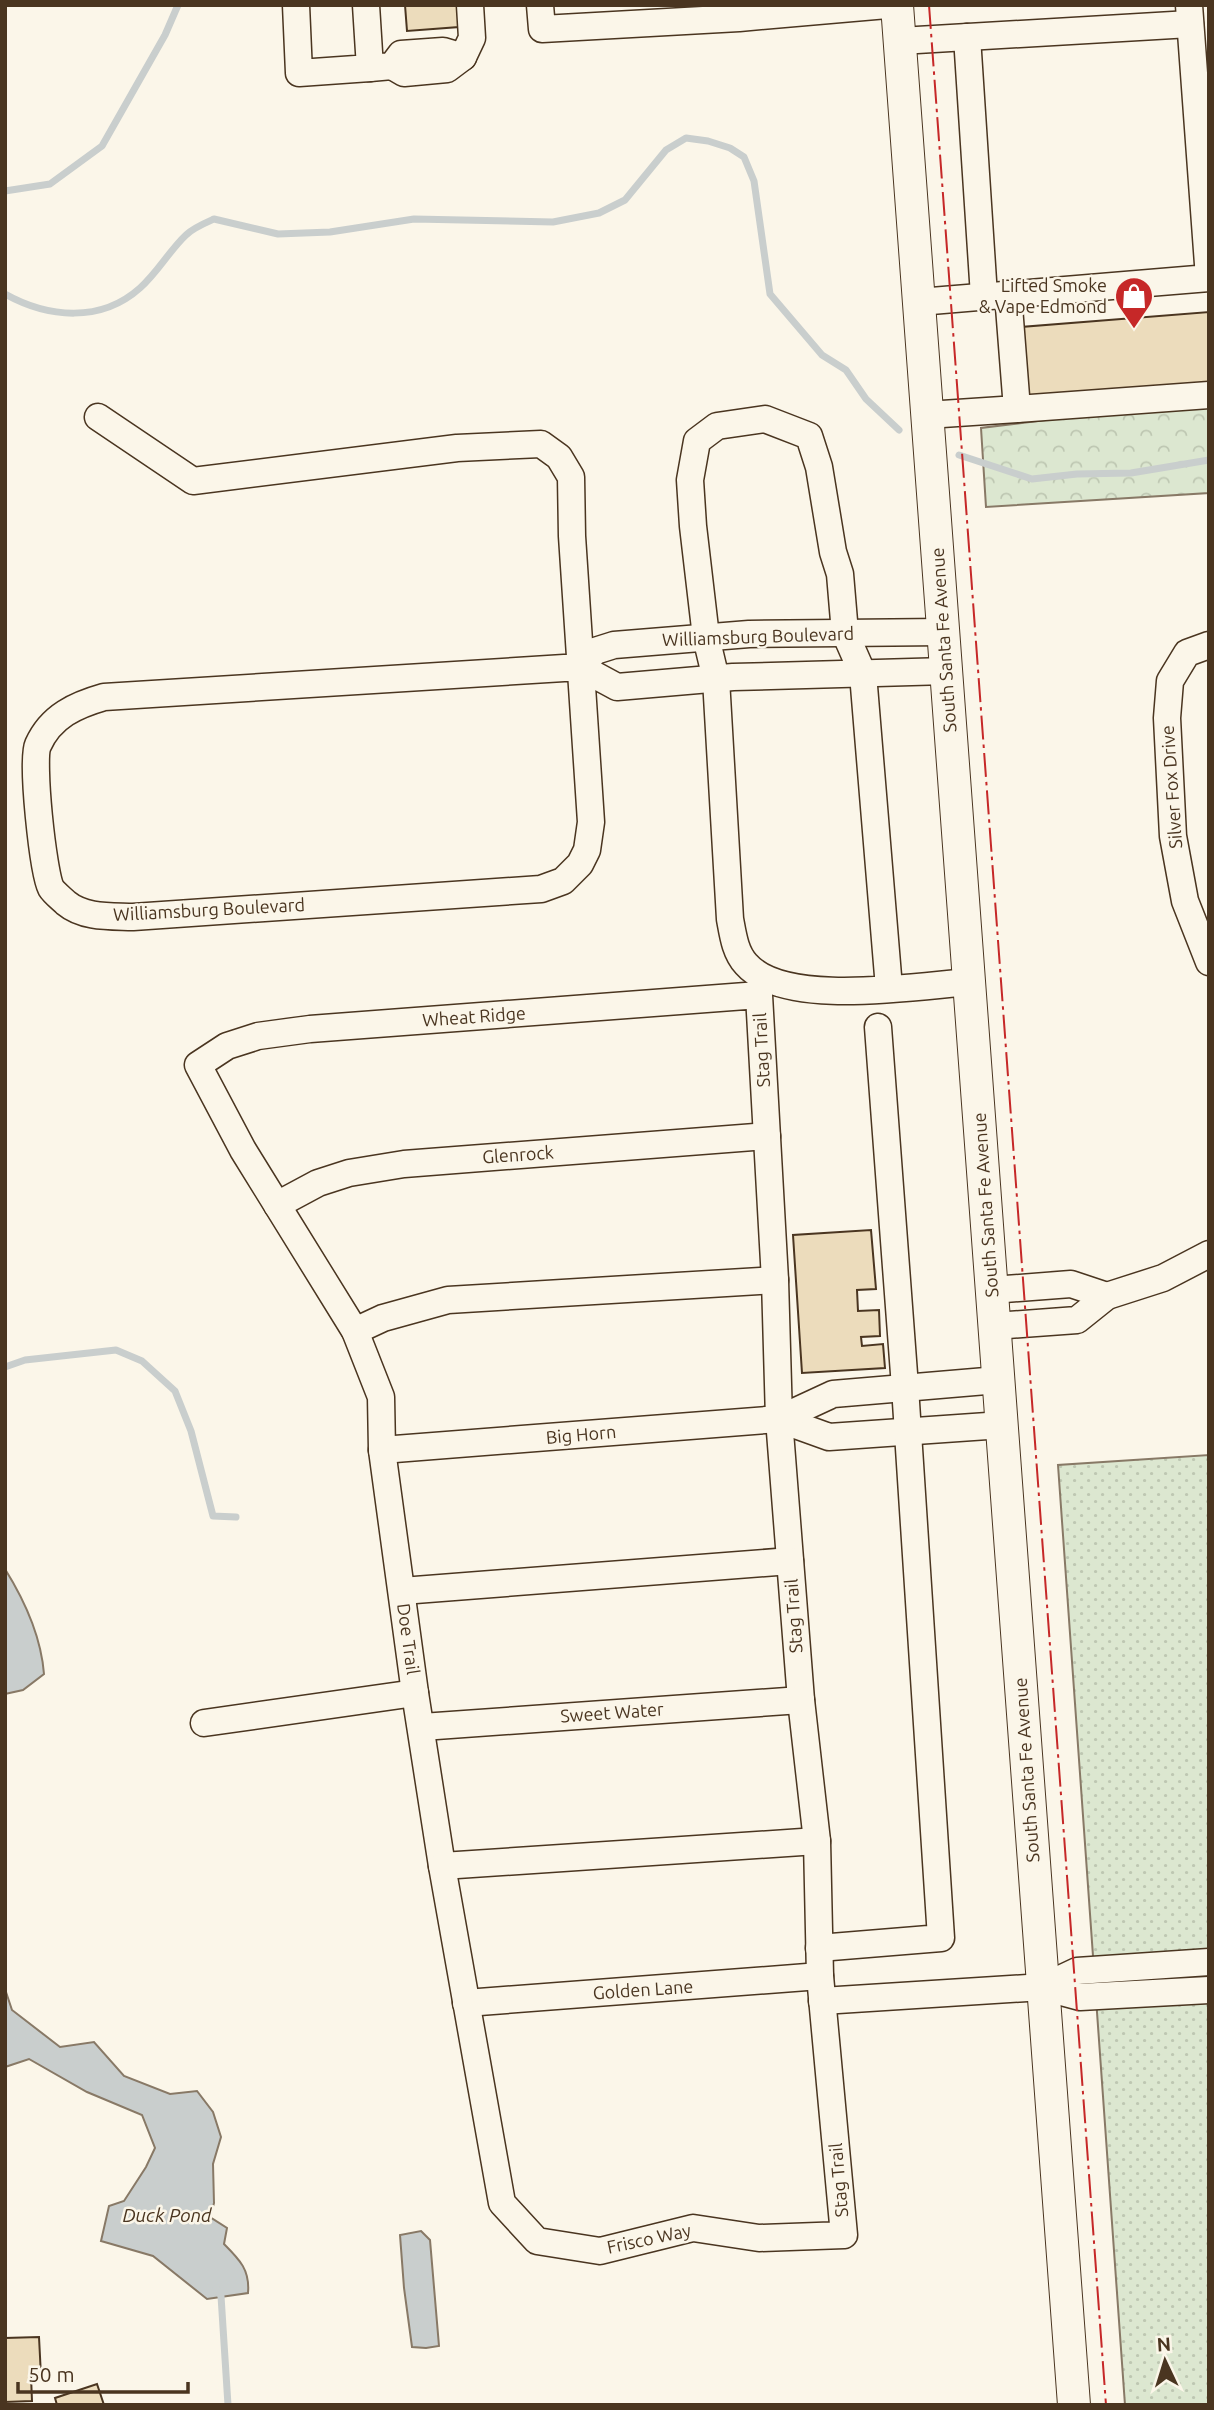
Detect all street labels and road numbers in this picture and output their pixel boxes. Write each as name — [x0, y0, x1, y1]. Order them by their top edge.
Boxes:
street label: South Santa Fe Avenue — [927, 547, 959, 733]
street label: Williamsburg Boulevard — [662, 623, 854, 649]
street label: Silver Fox Drive — [1157, 725, 1185, 849]
street label: Williamsburg Boulevard — [112, 894, 305, 924]
street label: Wheat Ridge — [421, 1002, 526, 1030]
street label: Stag Trail — [749, 1012, 773, 1088]
street label: South Santa Fe Avenue — [969, 1112, 1001, 1298]
street label: Glenrock — [481, 1142, 554, 1166]
street label: Big Horn — [545, 1421, 617, 1447]
street label: Stag Trail — [780, 1578, 806, 1654]
street label: Doe Trail — [394, 1602, 424, 1676]
street label: South Santa Fe Avenue — [1010, 1677, 1042, 1863]
street label: Sweet Water — [559, 1698, 665, 1726]
street label: Golden Lane — [592, 1976, 694, 2002]
street label: Stag Trail — [825, 2142, 851, 2218]
street label: Frisco Way — [605, 2219, 693, 2257]

